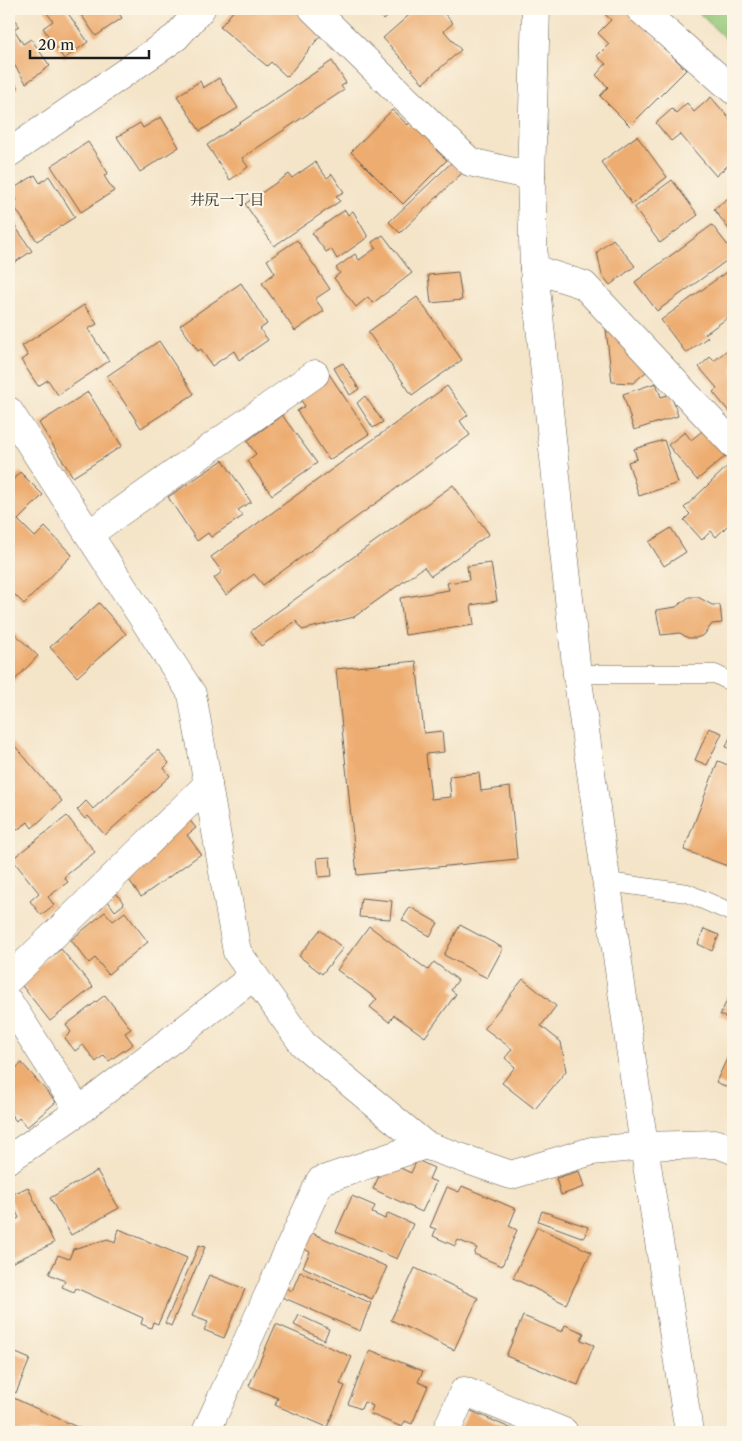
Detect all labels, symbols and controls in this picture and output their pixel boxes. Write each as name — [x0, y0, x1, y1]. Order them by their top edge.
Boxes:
scale bar — [30, 28, 149, 60]
text: 20 m — [38, 35, 74, 54]
district label: 井尻一丁目 — [189, 190, 265, 209]

